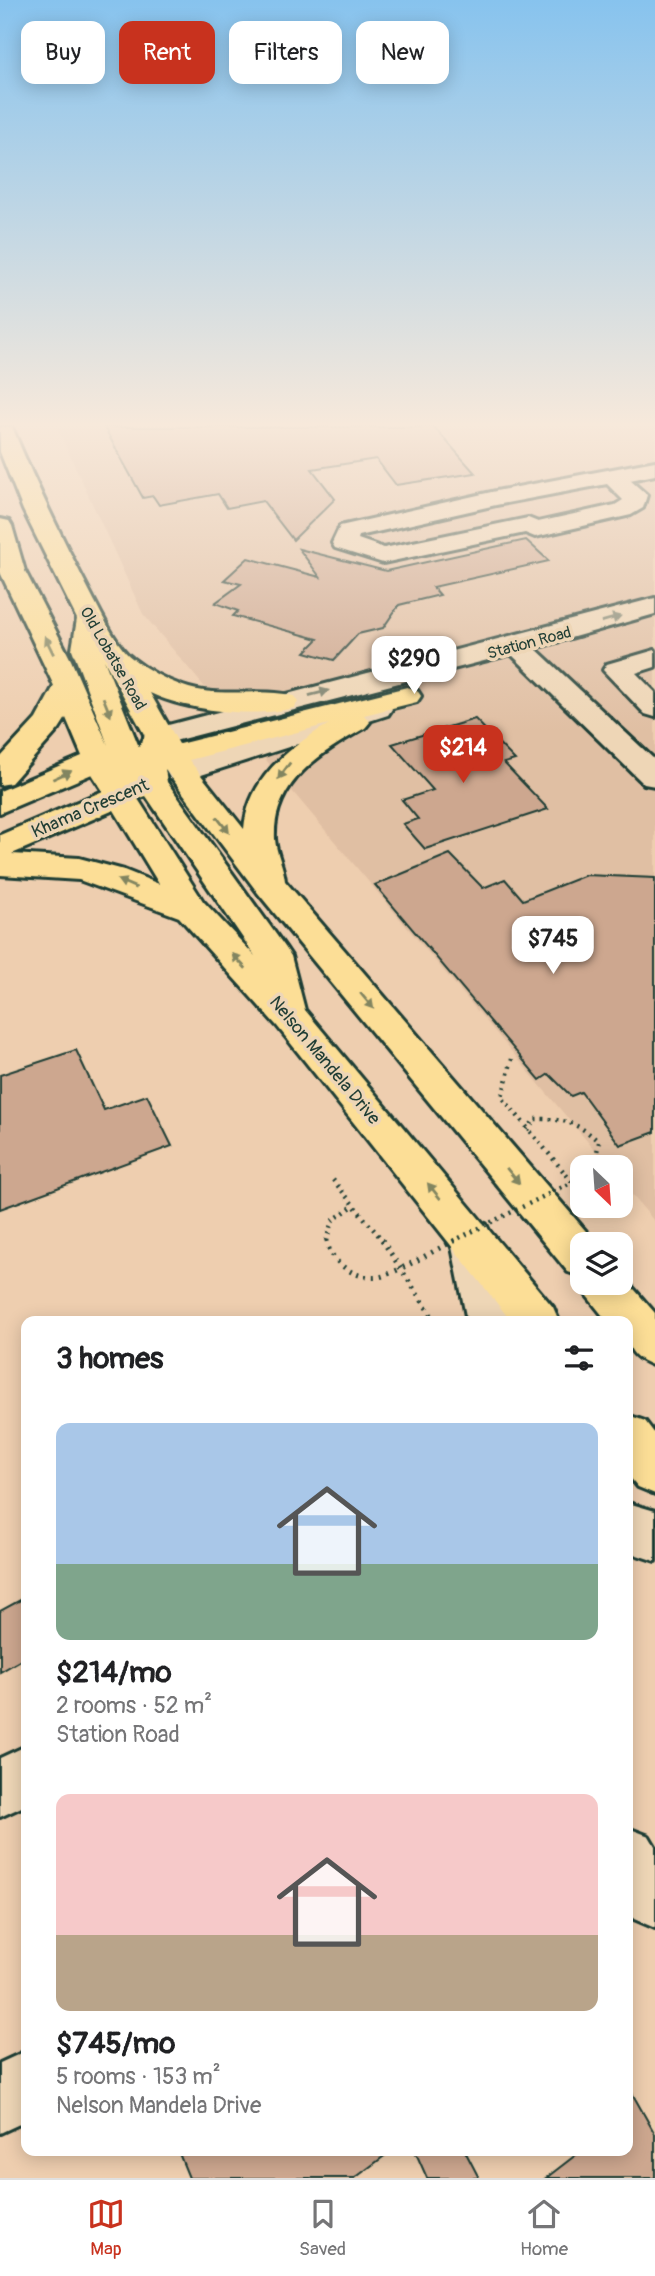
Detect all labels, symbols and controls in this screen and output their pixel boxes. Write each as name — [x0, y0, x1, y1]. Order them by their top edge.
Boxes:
chip: Buy — [21, 21, 105, 84]
chip: Rent — [119, 21, 215, 84]
chip: Filters — [229, 21, 342, 84]
chip: New — [356, 21, 449, 84]
street label: Old Lobatse Road — [76, 603, 151, 714]
one-way arrow — [600, 613, 622, 624]
street label: Station Road — [485, 622, 573, 664]
one-way arrow — [44, 635, 55, 655]
pin: $290 — [373, 636, 455, 696]
text: $290 — [388, 644, 440, 673]
one-way arrow — [309, 687, 331, 698]
one-way arrow — [102, 697, 113, 718]
pin: $214 — [422, 726, 504, 785]
text: $214 — [439, 733, 487, 762]
one-way arrow — [277, 762, 291, 780]
one-way arrow — [52, 769, 73, 780]
street label: Khama Crescent — [28, 773, 153, 843]
one-way arrow — [215, 816, 230, 834]
one-way arrow — [117, 878, 138, 889]
pin: $745 — [512, 916, 594, 976]
text: $745 — [528, 924, 578, 953]
one-way arrow — [232, 953, 248, 970]
street label: Nelson Mandela Drive — [264, 991, 385, 1129]
one-way arrow — [359, 992, 375, 1010]
north arrow — [570, 1155, 634, 1218]
map controls — [570, 1155, 633, 1295]
one-way arrow — [505, 1167, 520, 1184]
one-way arrow — [426, 1183, 441, 1201]
button: layers — [570, 1232, 633, 1295]
icon: filters — [560, 1339, 598, 1377]
text: 3 homes — [56, 1340, 163, 1377]
icon: home — [264, 1468, 390, 1594]
text: $214/mo — [56, 1654, 172, 1691]
text: 2 rooms · 52 m² — [56, 1691, 212, 1720]
text: Station Road — [56, 1720, 180, 1749]
icon: home — [264, 1839, 390, 1965]
text: $745/mo — [56, 2025, 175, 2062]
text: 5 rooms · 153 m² — [56, 2062, 221, 2091]
text: Nelson Mandela Drive — [56, 2091, 261, 2120]
tab: Map — [87, 2195, 125, 2261]
tab: Saved — [299, 2195, 346, 2261]
tab: Home — [520, 2195, 568, 2261]

